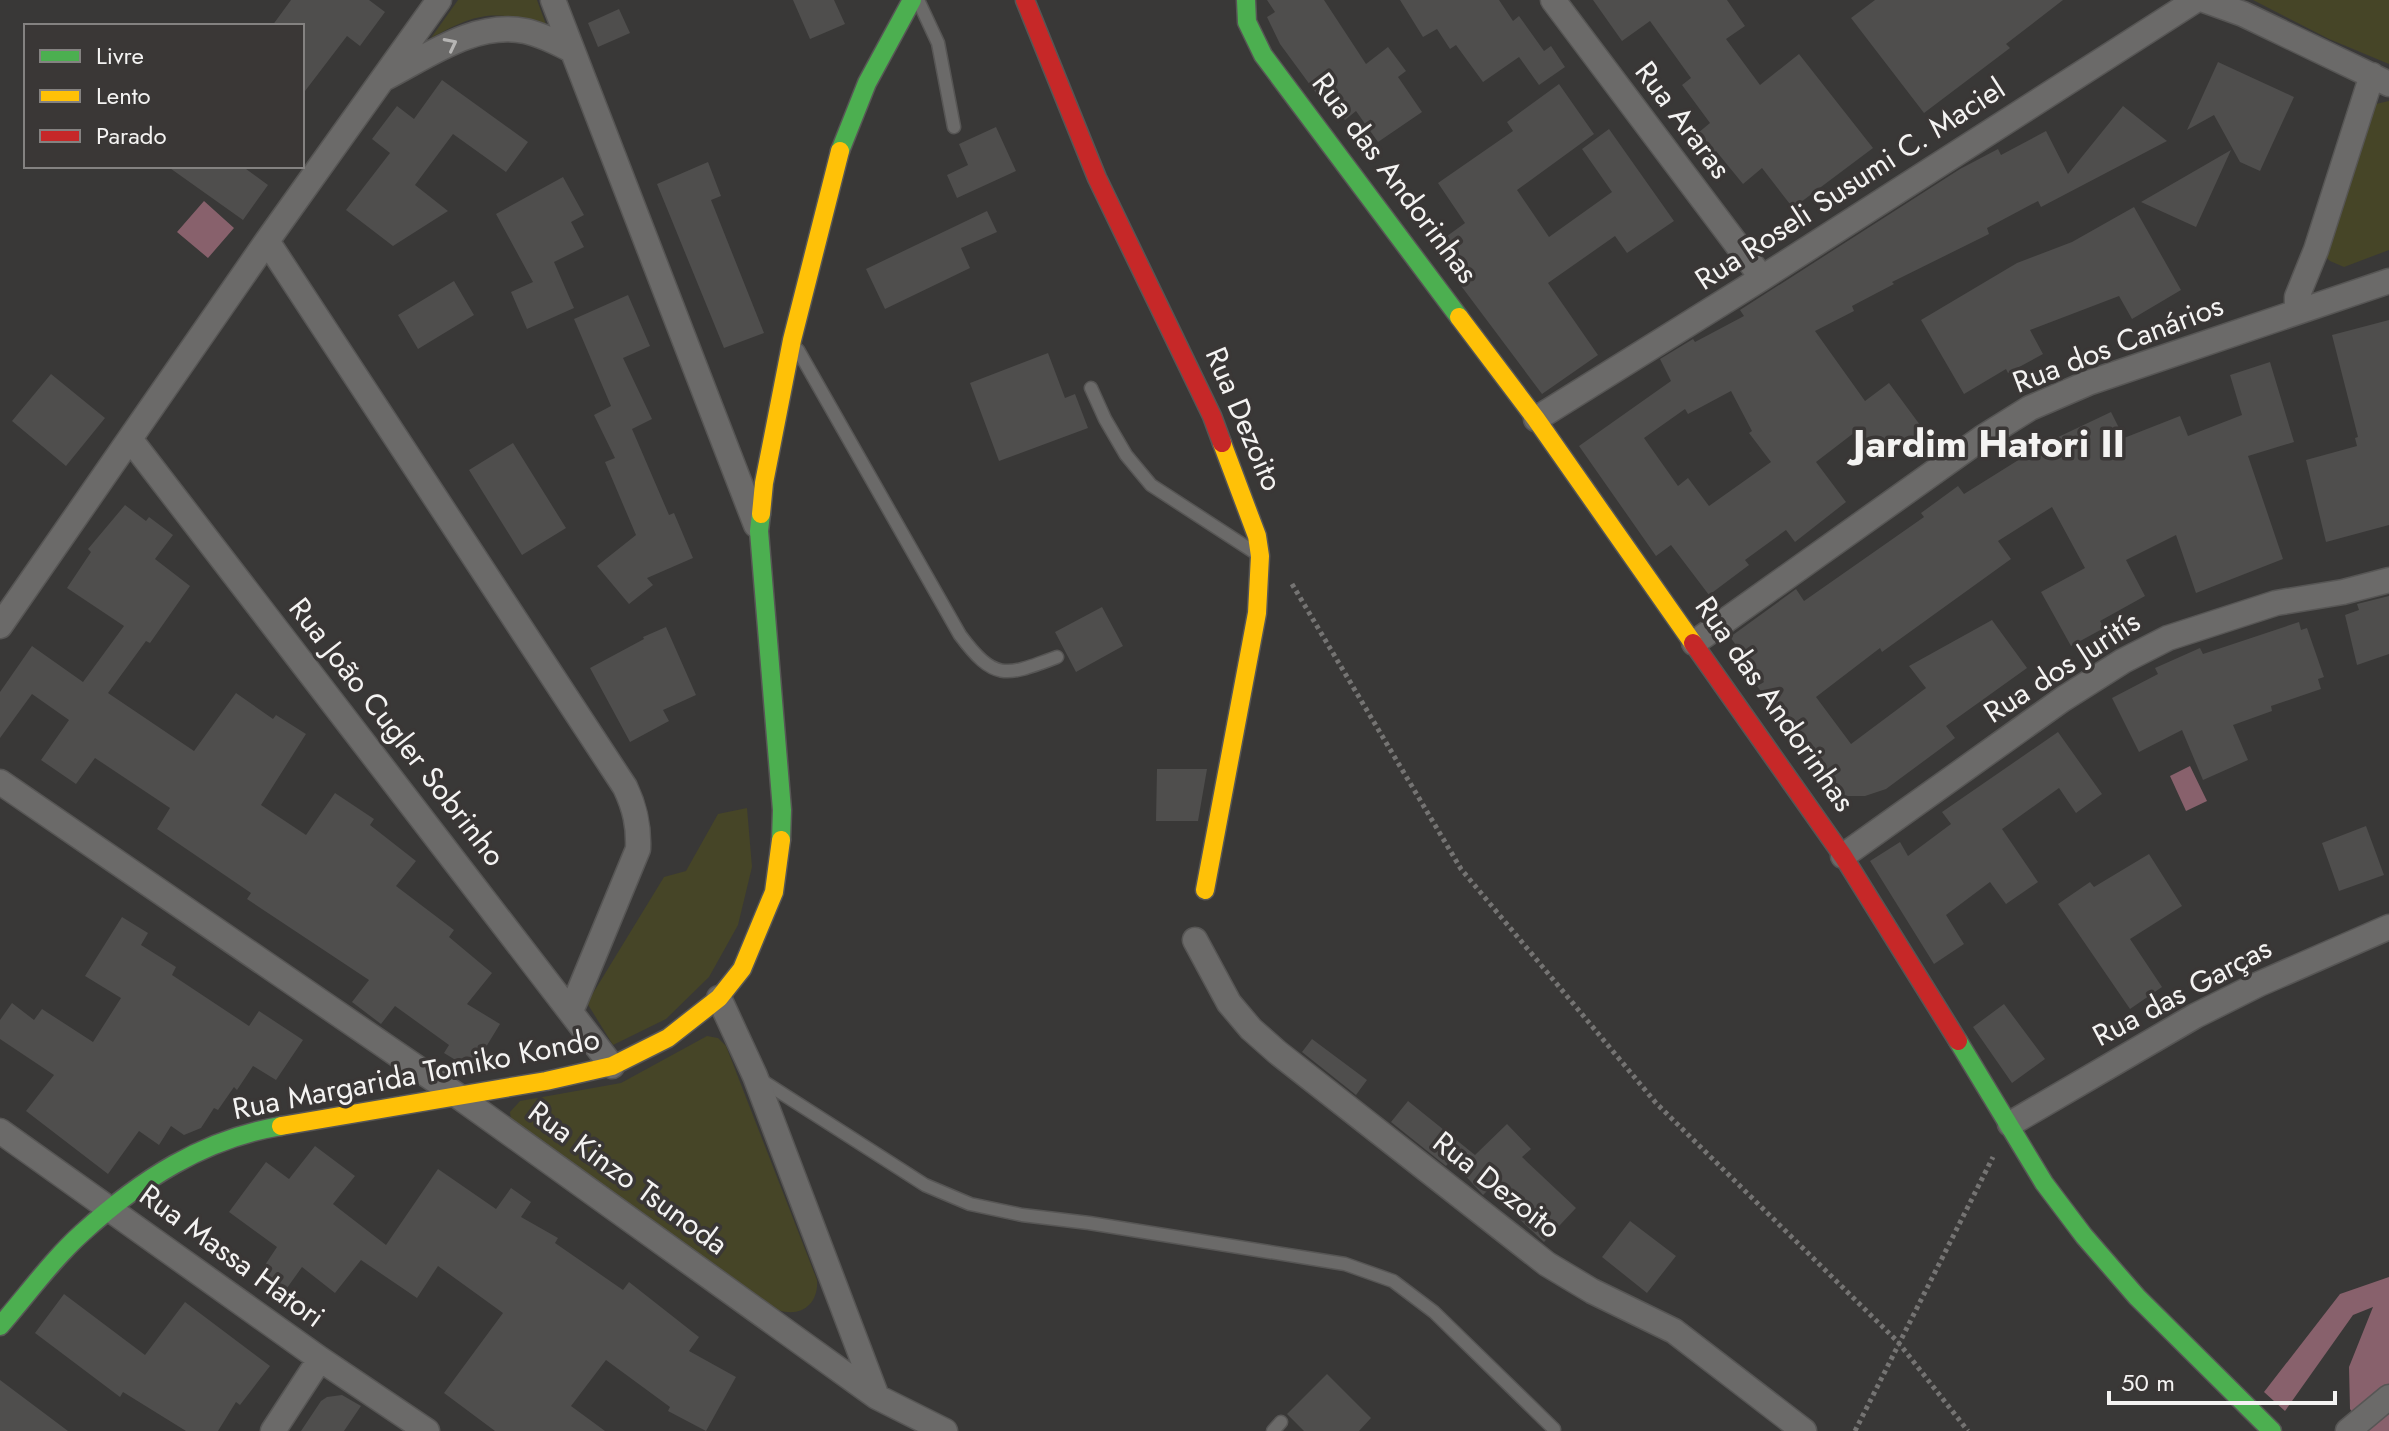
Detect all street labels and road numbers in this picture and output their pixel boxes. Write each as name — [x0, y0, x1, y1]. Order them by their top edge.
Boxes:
street label: Rua Araras — [1625, 52, 1742, 187]
street label: Rua das Andorinhas — [1302, 63, 1489, 292]
street label: Rua Roseli Susumi C. Maciel — [1686, 67, 2013, 300]
street label: Rua dos Canários — [2006, 284, 2229, 403]
street label: Rua Dezoito — [1195, 340, 1294, 497]
street label: Rua das Andorinhas — [1685, 587, 1866, 820]
street label: Rua João Cugler Sobrinho — [279, 588, 516, 875]
street label: Rua dos Juritís — [1975, 600, 2148, 733]
street label: Rua das Garças — [2085, 926, 2279, 1057]
street label: Rua Margarida Tomiko Kondo — [229, 1017, 603, 1130]
street label: Rua Kinzo Tsunoda — [520, 1090, 737, 1265]
street label: Rua Dezoito — [1424, 1121, 1571, 1248]
street label: Rua Massa Hatori — [131, 1174, 334, 1338]

